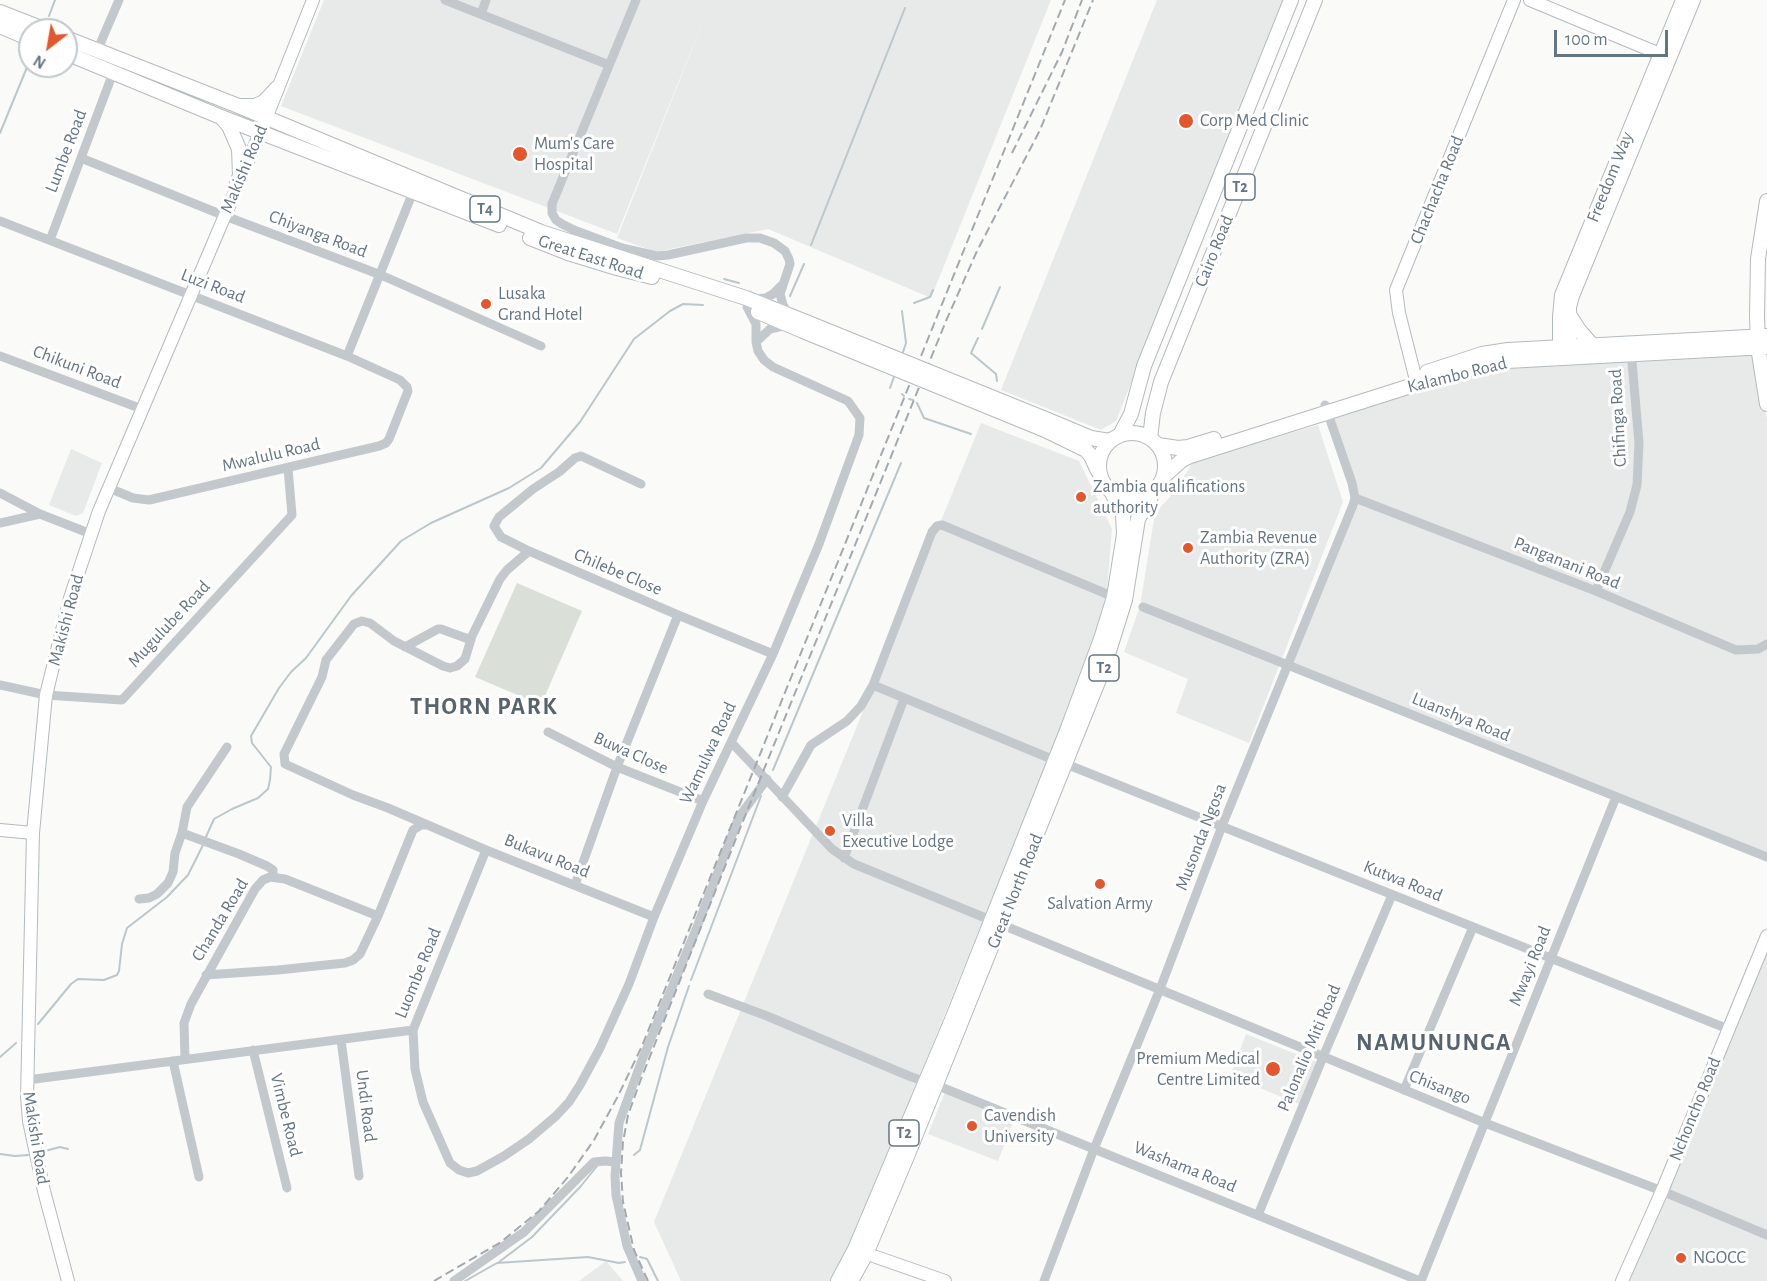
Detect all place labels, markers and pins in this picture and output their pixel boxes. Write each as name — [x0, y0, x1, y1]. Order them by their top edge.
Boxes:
place label: Corp Med Clinic — [1200, 110, 1309, 132]
marker: Corp Med Clinic — [1177, 112, 1195, 130]
place label: Mum's Care Hospital — [534, 133, 614, 176]
marker: Mum's Care Hospital — [511, 145, 529, 163]
place label: Lusaka Grand Hotel — [498, 283, 583, 326]
marker: Lusaka Grand Hotel — [479, 297, 493, 311]
place label: Zambia qualifications authority — [1093, 476, 1245, 518]
marker: Zambia qualifications authority — [1074, 490, 1088, 504]
place label: Zambia Revenue Authority (ZRA) — [1200, 527, 1317, 570]
marker: Zambia Revenue Authority (ZRA) — [1181, 541, 1195, 555]
place label: Villa Executive Lodge — [842, 810, 954, 852]
marker: Villa Executive Lodge — [823, 824, 837, 838]
marker: Salvation Army — [1093, 877, 1107, 891]
place label: Salvation Army — [1047, 893, 1153, 915]
place label: Premium Medical Centre Limited — [1136, 1048, 1260, 1090]
marker: Premium Medical Centre Limited — [1264, 1060, 1282, 1078]
place label: Cavendish University — [984, 1105, 1056, 1148]
marker: Cavendish University — [965, 1119, 979, 1133]
place label: NGOCC — [1693, 1247, 1746, 1269]
marker: NGOCC — [1674, 1251, 1688, 1265]

